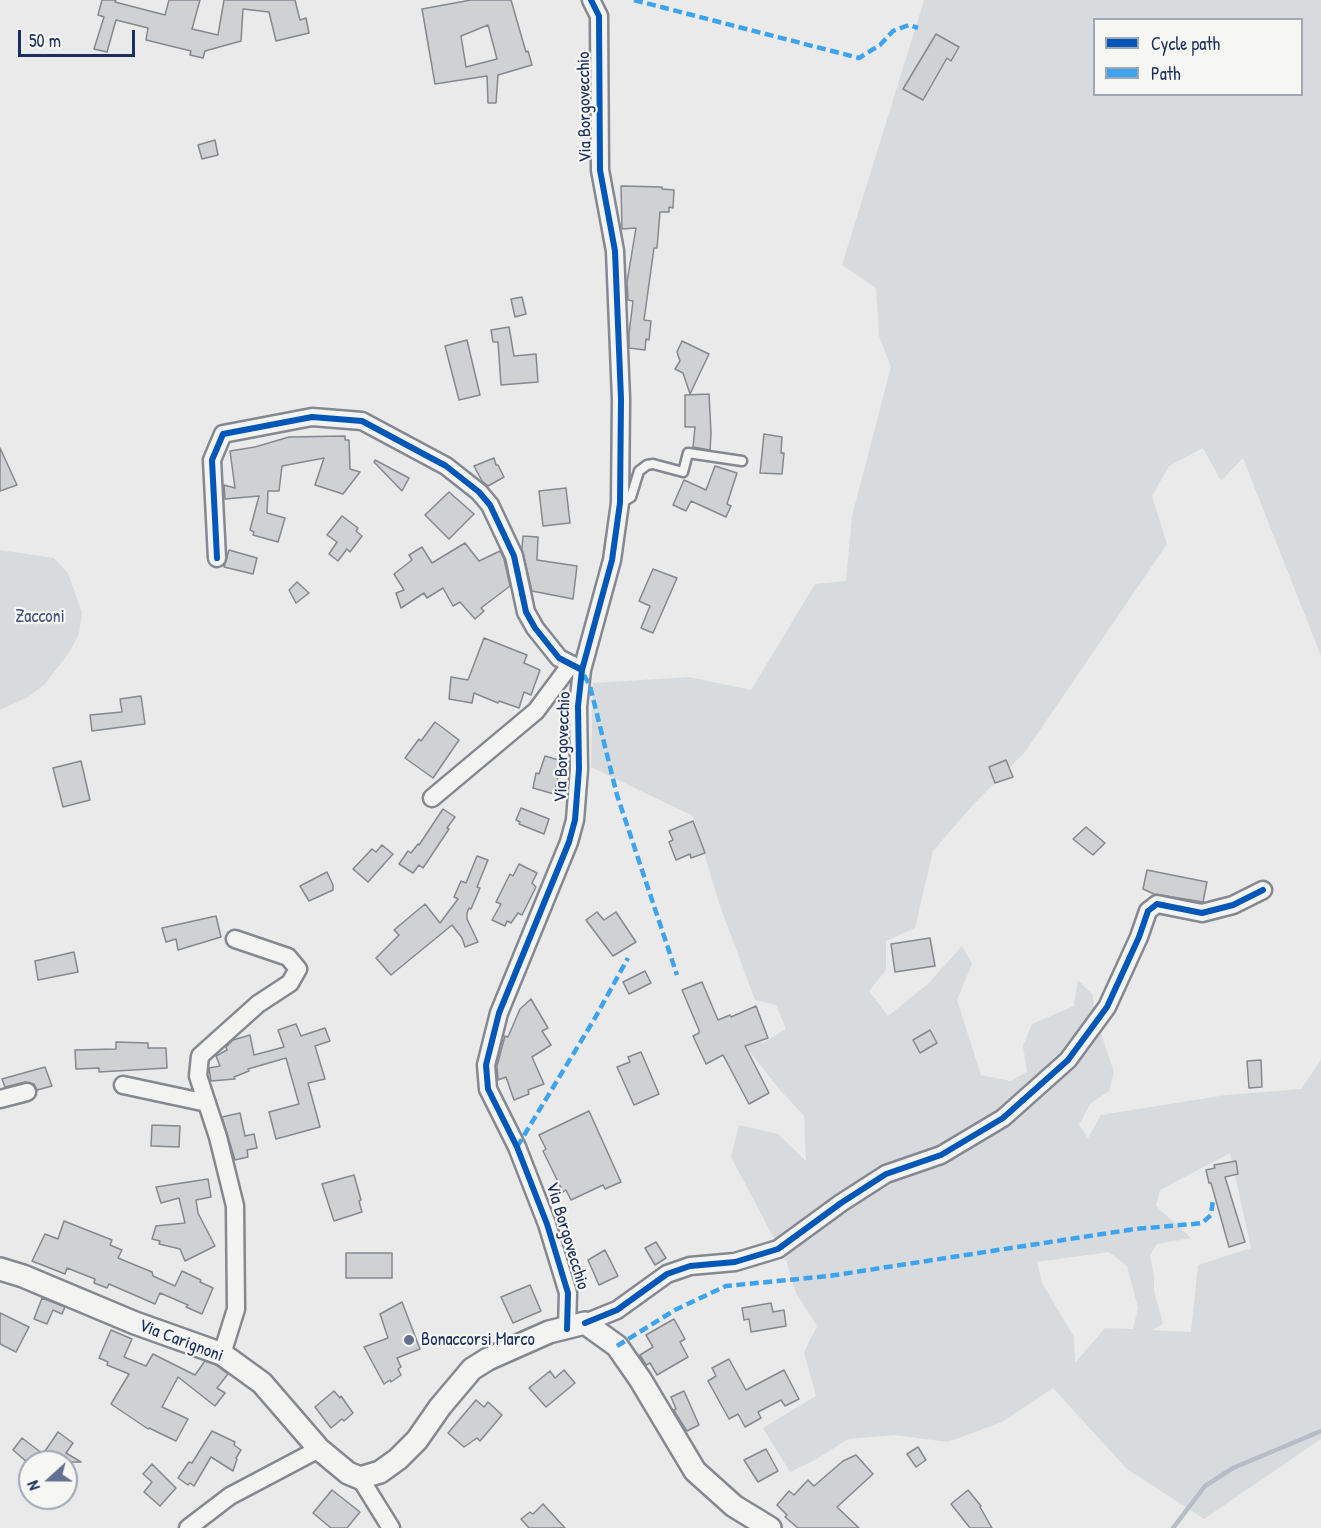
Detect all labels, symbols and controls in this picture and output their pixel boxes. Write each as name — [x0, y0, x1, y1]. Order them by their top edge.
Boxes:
scale bar — [21, 18, 138, 56]
legend — [1093, 18, 1303, 96]
text: 50 m — [29, 28, 61, 53]
text: Cycle path — [1151, 31, 1220, 56]
street label: Via Borgovecchio — [573, 51, 597, 163]
text: Path — [1151, 61, 1180, 86]
park label: Zacconi — [15, 606, 65, 628]
street label: Via Borgovecchio — [550, 691, 576, 803]
street label: Via Borgovecchio — [540, 1180, 594, 1292]
street label: Via Carignoni — [136, 1315, 226, 1367]
place label: Bonaccorsi Marco — [421, 1329, 535, 1351]
marker: Bonaccorsi Marco — [402, 1333, 416, 1347]
north arrow — [18, 1450, 78, 1510]
text: N — [21, 1478, 45, 1494]

